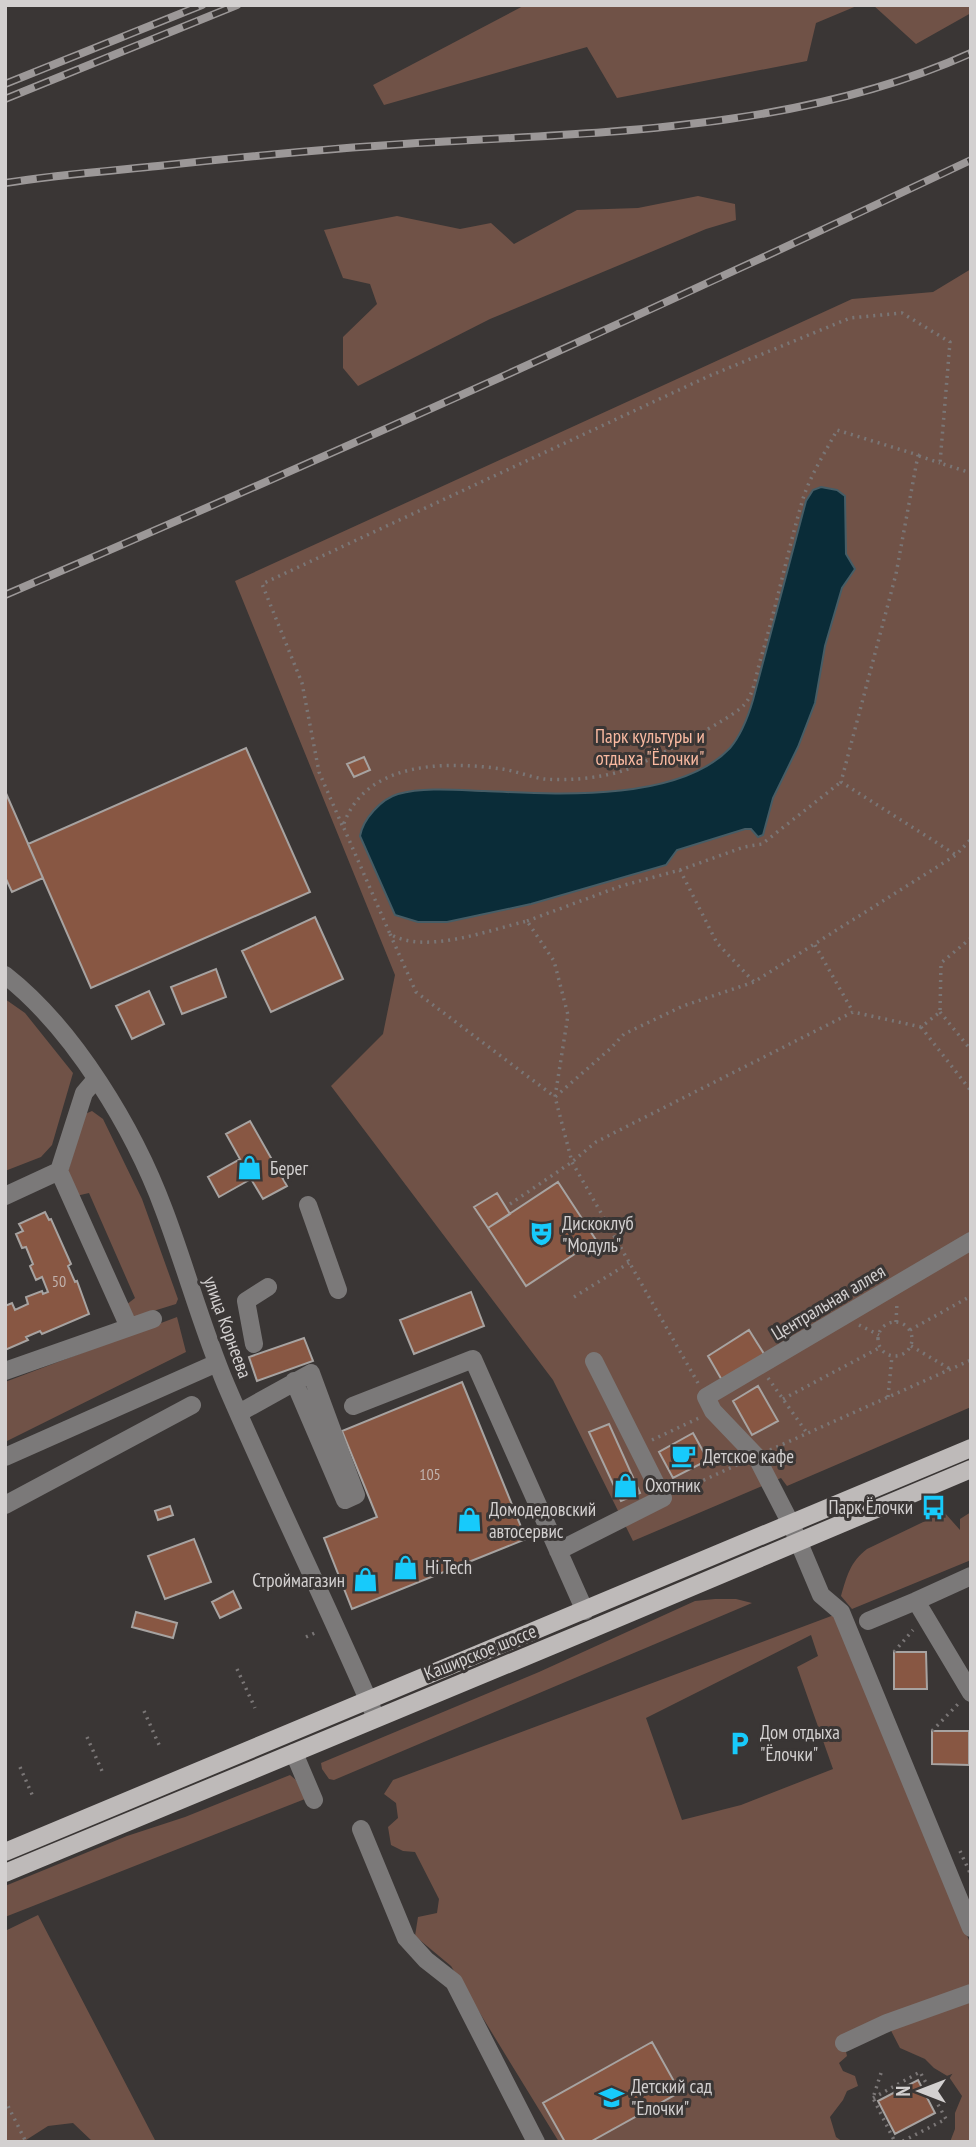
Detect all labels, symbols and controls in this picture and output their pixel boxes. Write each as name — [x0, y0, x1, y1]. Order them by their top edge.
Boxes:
park label: Парк культуры и отдыха "Ёлочки" — [595, 724, 705, 770]
shop icon: Берег — [236, 1154, 264, 1182]
place label: Берег — [270, 1156, 308, 1180]
place label: Дискоклуб "Модуль" — [562, 1211, 634, 1257]
theatre icon: Дискоклуб "Модуль" — [528, 1220, 556, 1248]
street label: Центральная аллея — [767, 1259, 889, 1345]
house number: 50 — [52, 1271, 66, 1291]
street label: улица Корнеева — [198, 1273, 258, 1381]
cafe icon: Детское кафе — [669, 1442, 697, 1470]
place label: Детское кафе — [703, 1444, 794, 1468]
house number: 105 — [419, 1464, 441, 1484]
shop icon: Охотник — [611, 1471, 639, 1499]
place label: Охотник — [645, 1473, 701, 1497]
bus stop icon: Парк Ёлочки — [919, 1493, 947, 1521]
place label: Парк Ёлочки — [828, 1495, 913, 1519]
place label: Домодедовский автосервис — [489, 1497, 596, 1543]
shop icon: Домодедовский автосервис — [455, 1506, 483, 1534]
shop icon: Hi Tech — [391, 1553, 419, 1581]
place label: Hi Tech — [425, 1555, 472, 1579]
shop icon: Строймагазин — [351, 1566, 379, 1594]
place label: Строймагазин — [252, 1568, 345, 1592]
street label: Каширское шоссе — [420, 1619, 540, 1685]
place label: Дом отдыха "Ёлочки" — [760, 1720, 840, 1766]
parking icon: Дом отдыха "Ёлочки" — [726, 1729, 754, 1757]
north arrow — [885, 2056, 955, 2126]
place label: Детский сад "Елочки" — [631, 2074, 713, 2120]
school or university icon: Детский сад "Елочки" — [597, 2083, 625, 2111]
text: N — [891, 2086, 915, 2096]

